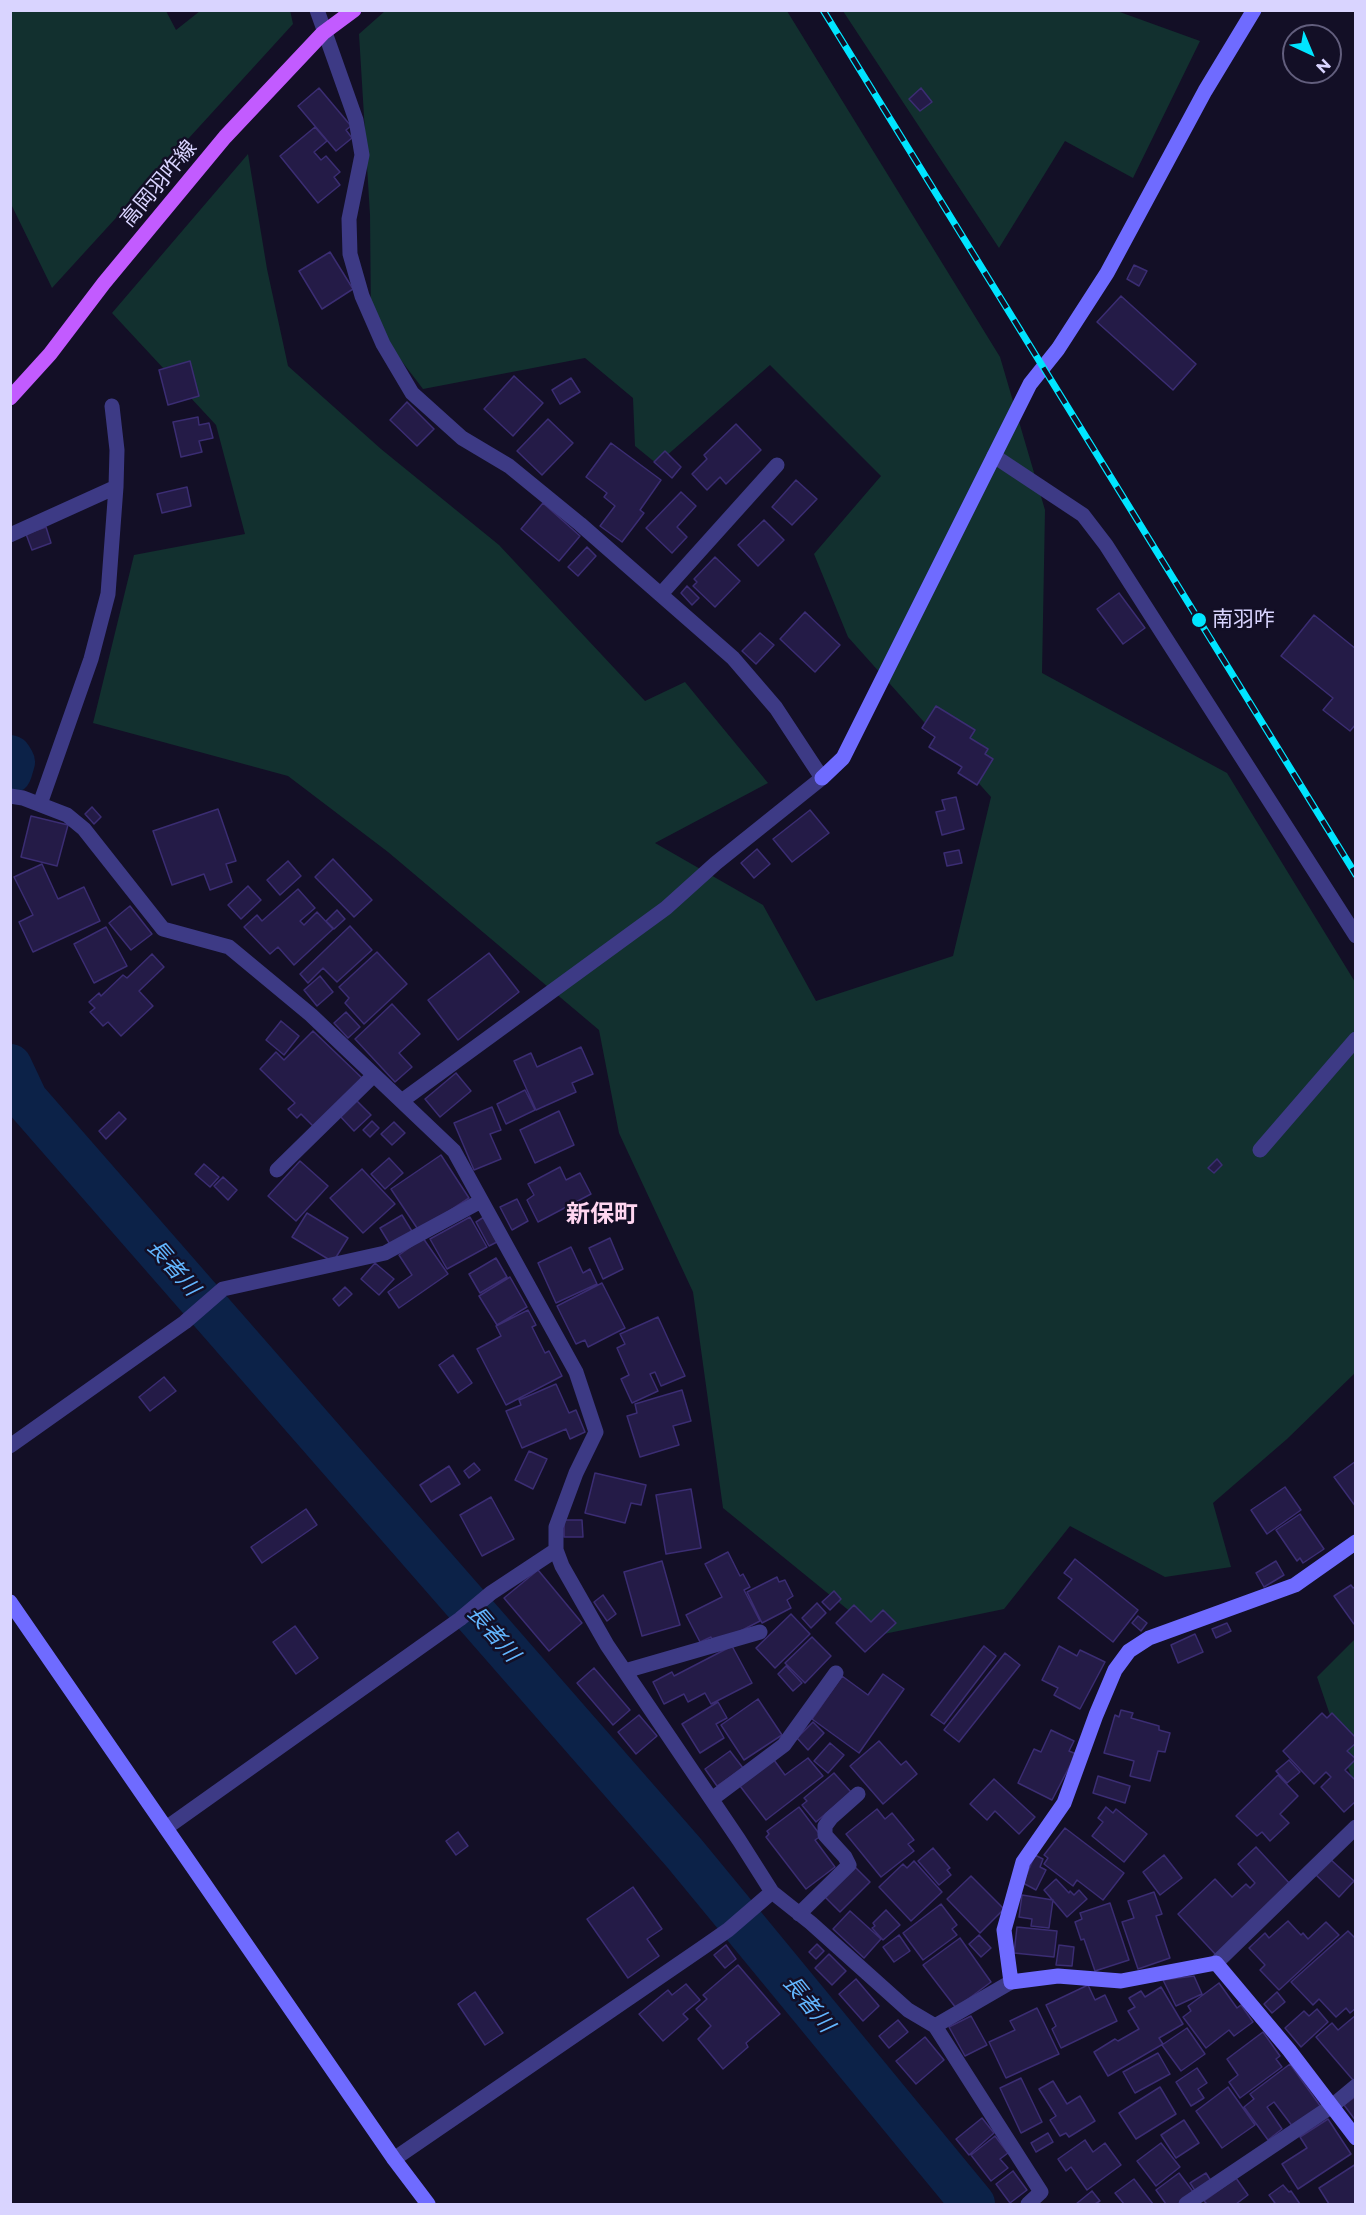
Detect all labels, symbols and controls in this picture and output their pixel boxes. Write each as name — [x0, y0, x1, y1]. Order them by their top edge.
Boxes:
north arrow — [1282, 24, 1342, 84]
text: N — [1312, 55, 1335, 77]
street label: 高岡羽咋線 — [116, 136, 202, 232]
place label: 南羽咋 — [1212, 607, 1275, 633]
marker: 南羽咋 — [1190, 611, 1208, 629]
district label: 新保町 — [566, 1201, 638, 1229]
water label: 長者川 — [141, 1234, 205, 1302]
water label: 長者川 — [461, 1600, 525, 1668]
water label: 長者川 — [777, 1970, 839, 2038]

